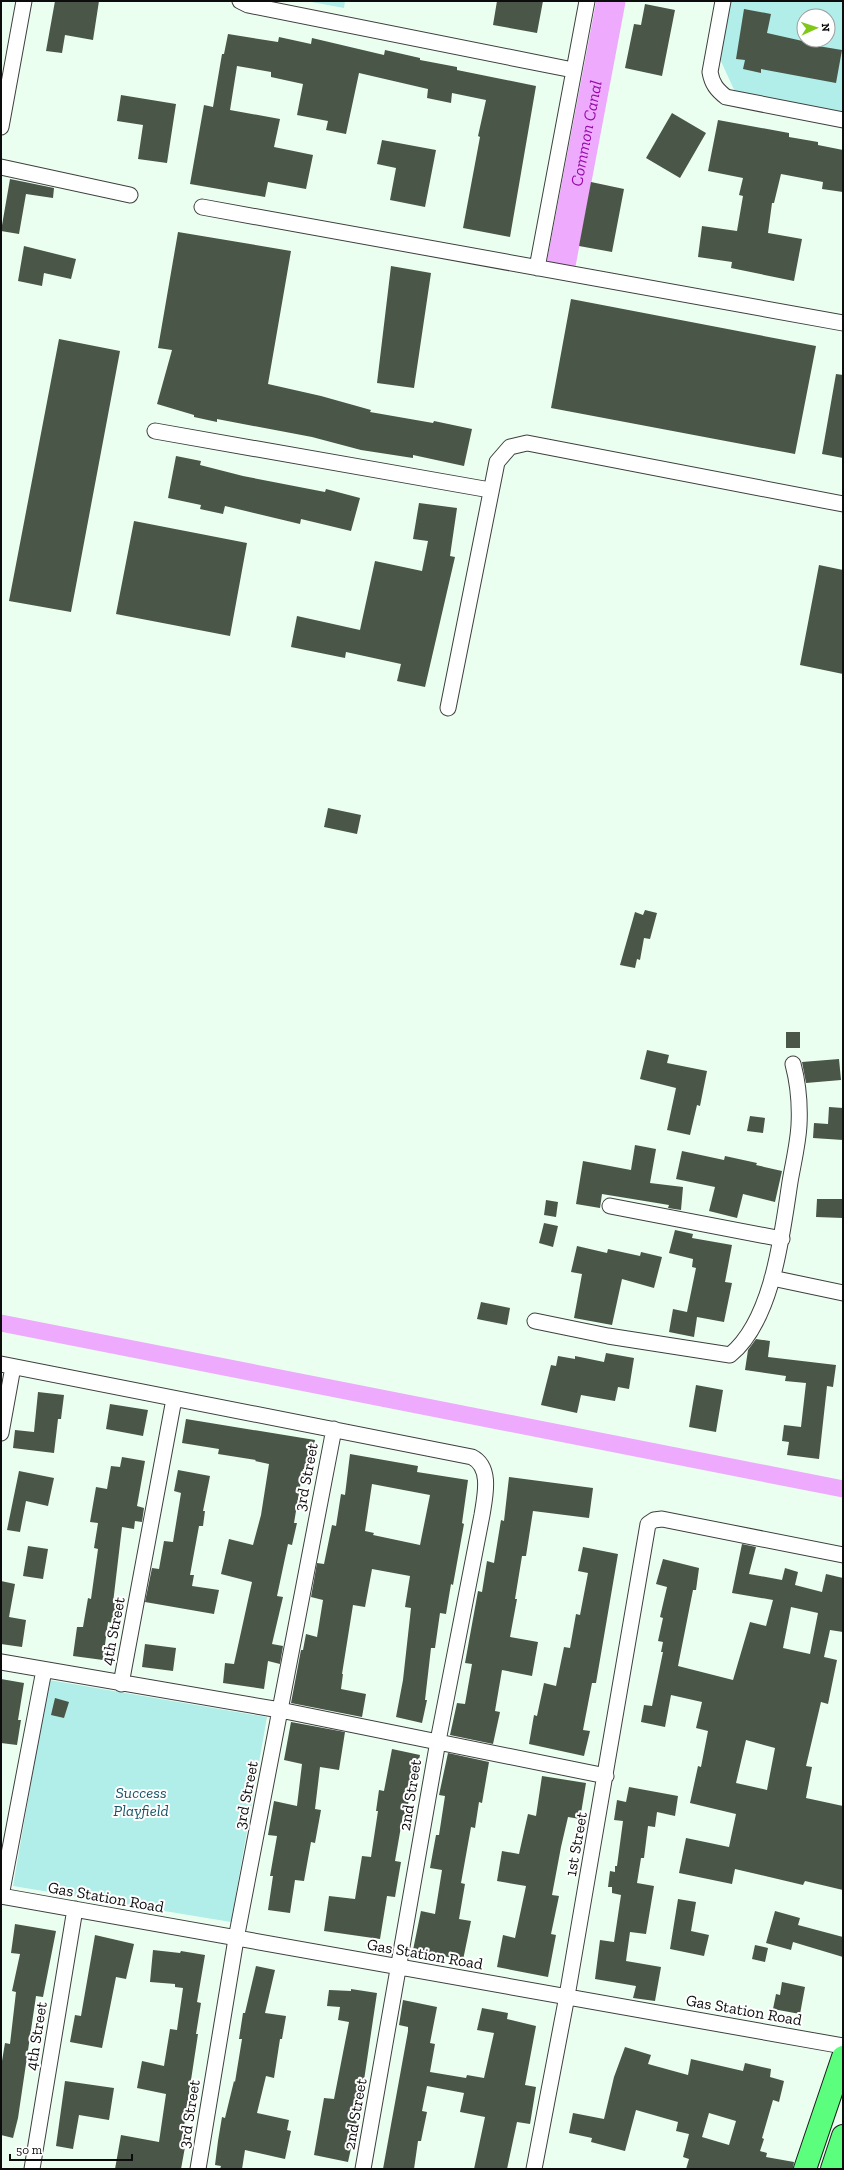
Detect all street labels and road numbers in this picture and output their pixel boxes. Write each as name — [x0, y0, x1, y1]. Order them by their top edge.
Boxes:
street label: 3rd Street — [290, 1441, 322, 1513]
street label: 4th Street — [97, 1595, 129, 1667]
street label: 2nd Street — [395, 1758, 425, 1832]
street label: 3rd Street — [230, 1759, 262, 1831]
street label: 1st Street — [561, 1810, 591, 1878]
street label: Gas Station Road — [47, 1877, 166, 1917]
street label: Gas Station Road — [366, 1934, 485, 1974]
street label: Gas Station Road — [685, 1990, 804, 2030]
street label: 4th Street — [21, 2000, 51, 2072]
street label: 2nd Street — [339, 2077, 371, 2151]
street label: 3rd Street — [174, 2078, 204, 2150]

